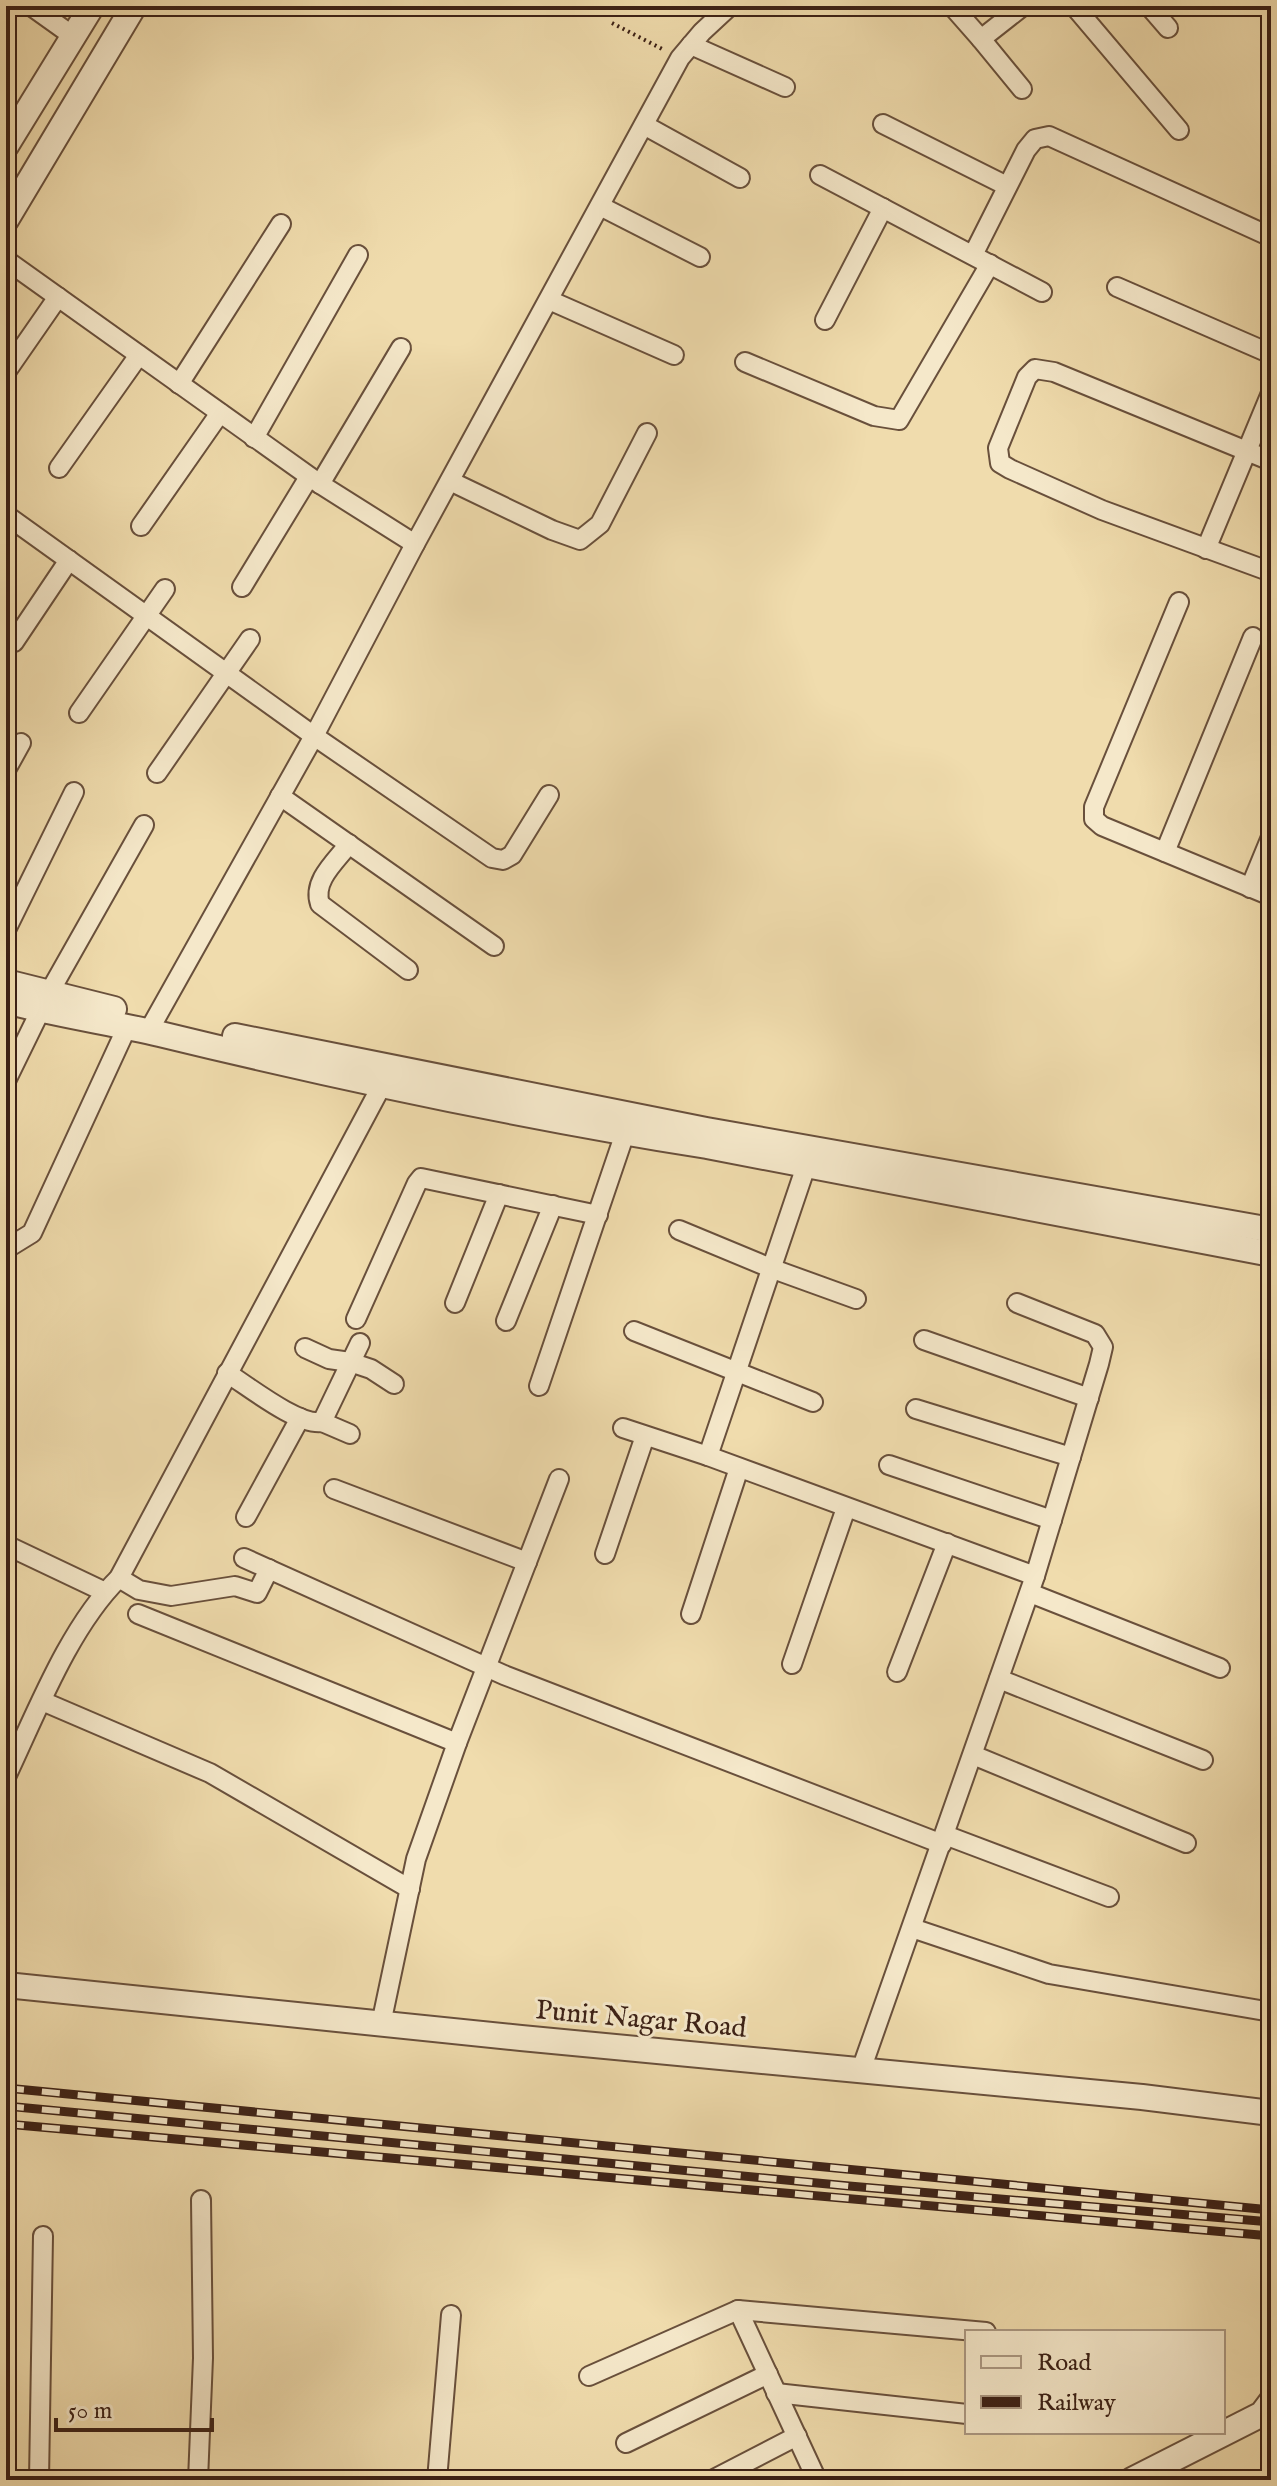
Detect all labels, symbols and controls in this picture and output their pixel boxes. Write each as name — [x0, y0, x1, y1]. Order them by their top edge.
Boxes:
street label: Punit Nagar Road — [534, 1993, 748, 2047]
legend — [965, 2330, 1225, 2434]
text: Road — [1037, 2348, 1091, 2379]
scale bar — [56, 2382, 212, 2432]
text: Railway — [1037, 2388, 1116, 2419]
text: 50 m — [68, 2396, 112, 2427]

